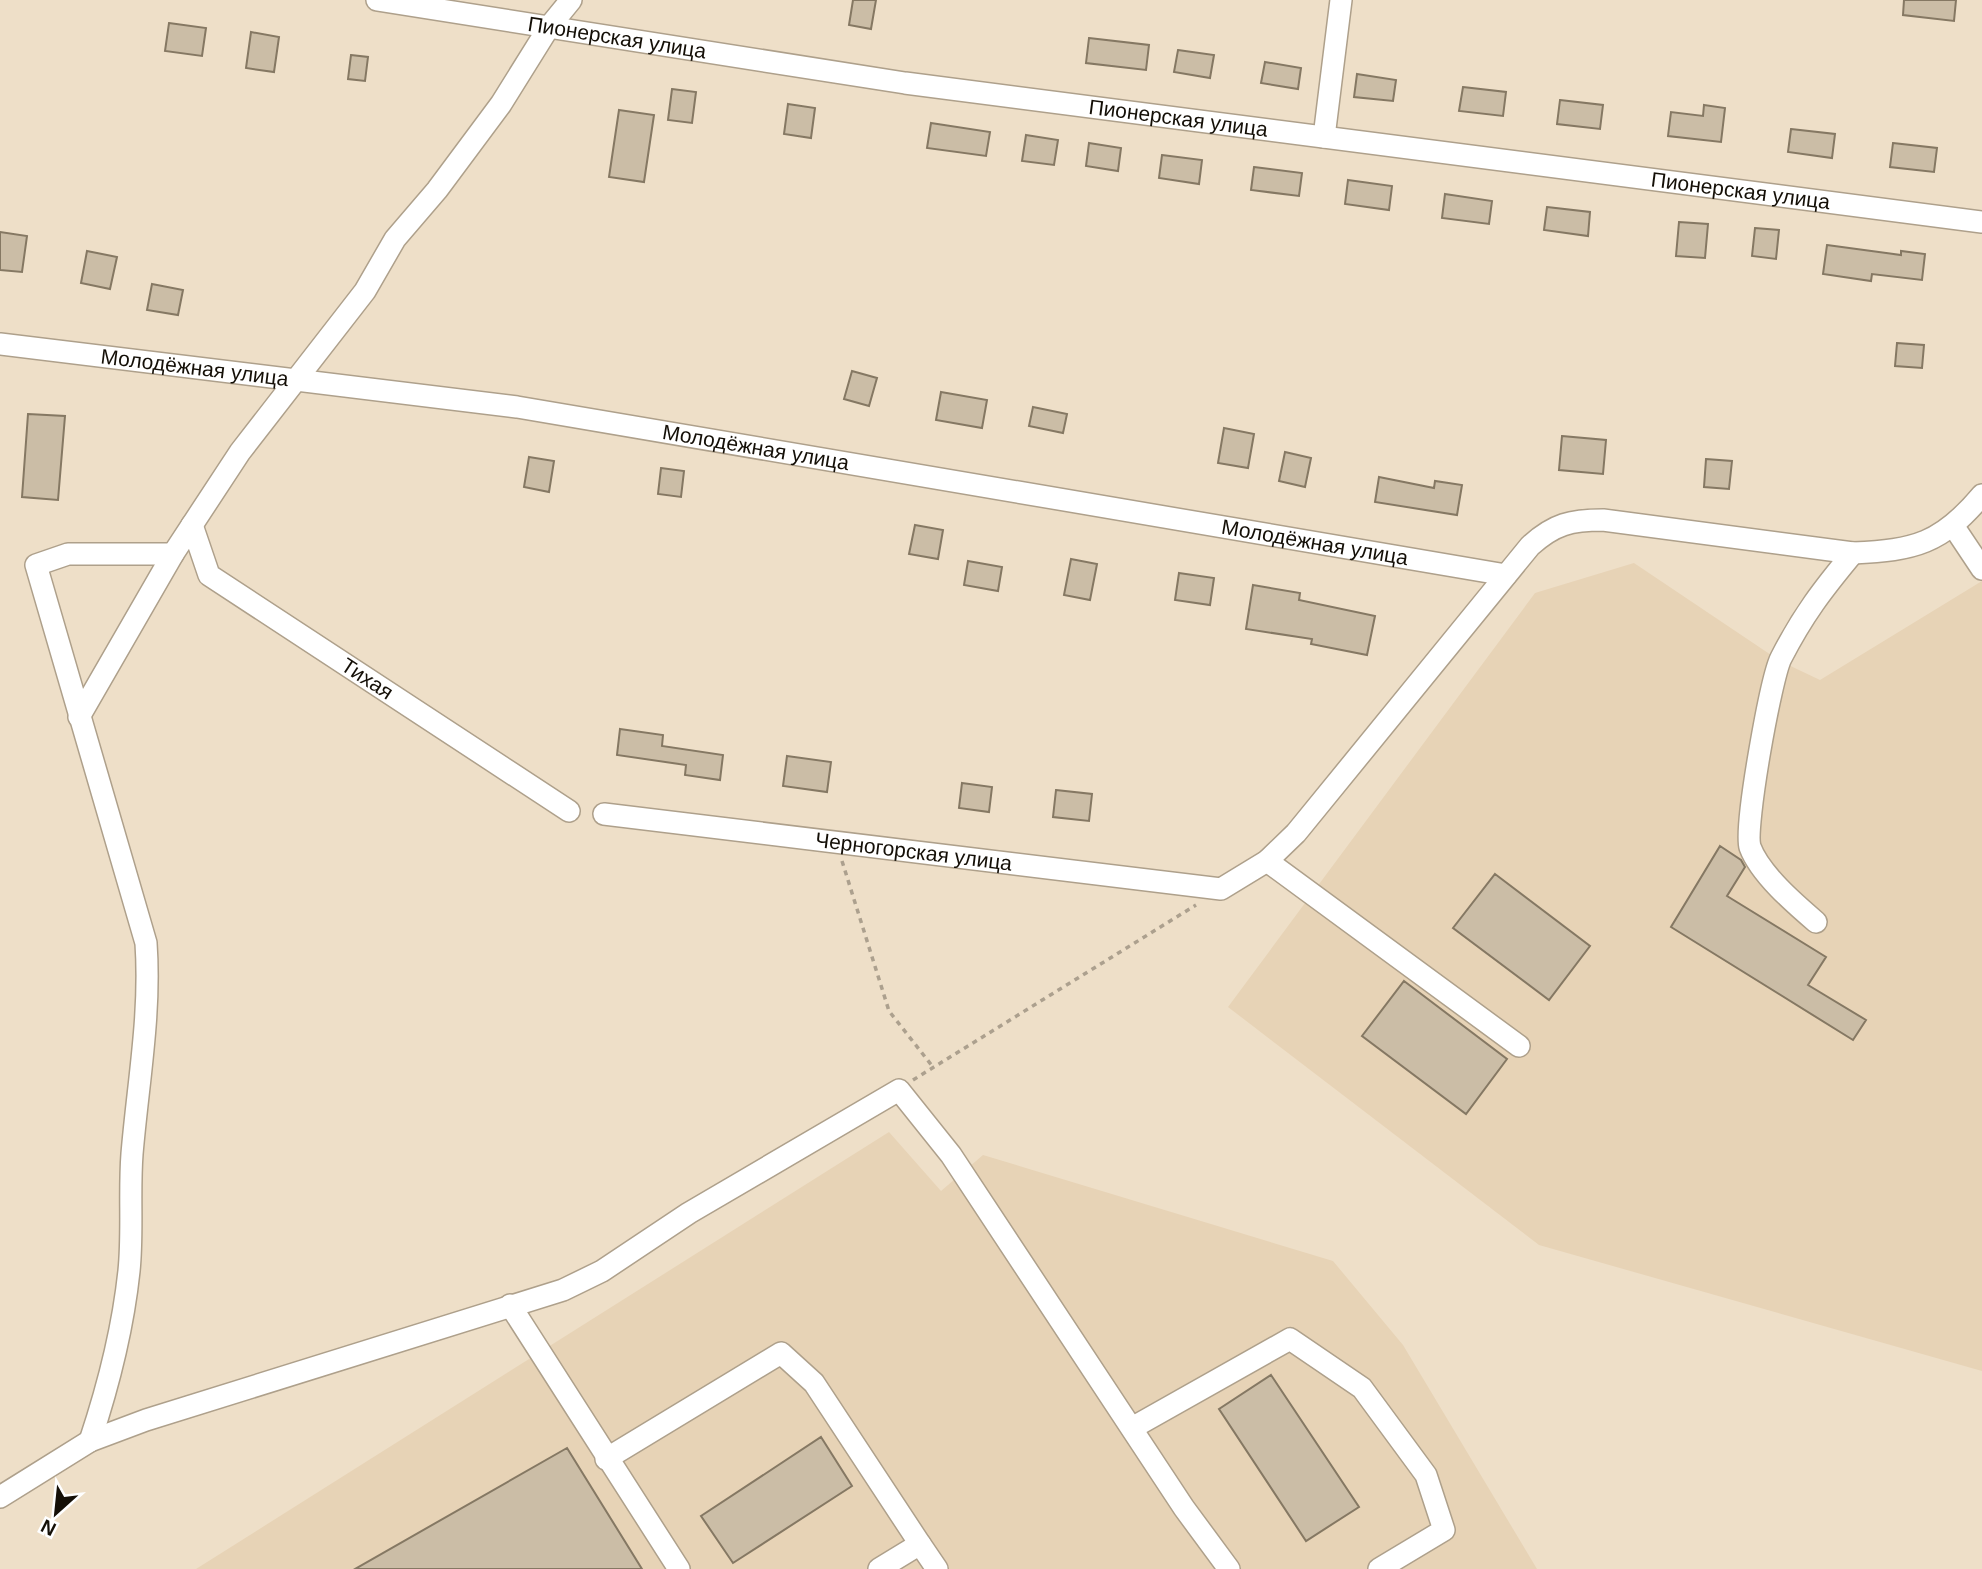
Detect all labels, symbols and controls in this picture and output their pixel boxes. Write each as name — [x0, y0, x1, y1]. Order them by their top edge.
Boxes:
street label: Пионерская улица — [526, 12, 708, 63]
street label: Пионерская улица — [1087, 95, 1270, 141]
street label: Пионерская улица — [1650, 167, 1832, 213]
street label: Молодёжная улица — [99, 344, 290, 390]
street label: Молодёжная улица — [661, 420, 851, 474]
street label: Молодёжная улица — [1220, 515, 1410, 569]
street label: Тихая — [337, 653, 398, 704]
street label: Черногорская улица — [814, 828, 1014, 875]
north arrow — [21, 1478, 91, 1548]
text: N — [38, 1515, 59, 1540]

